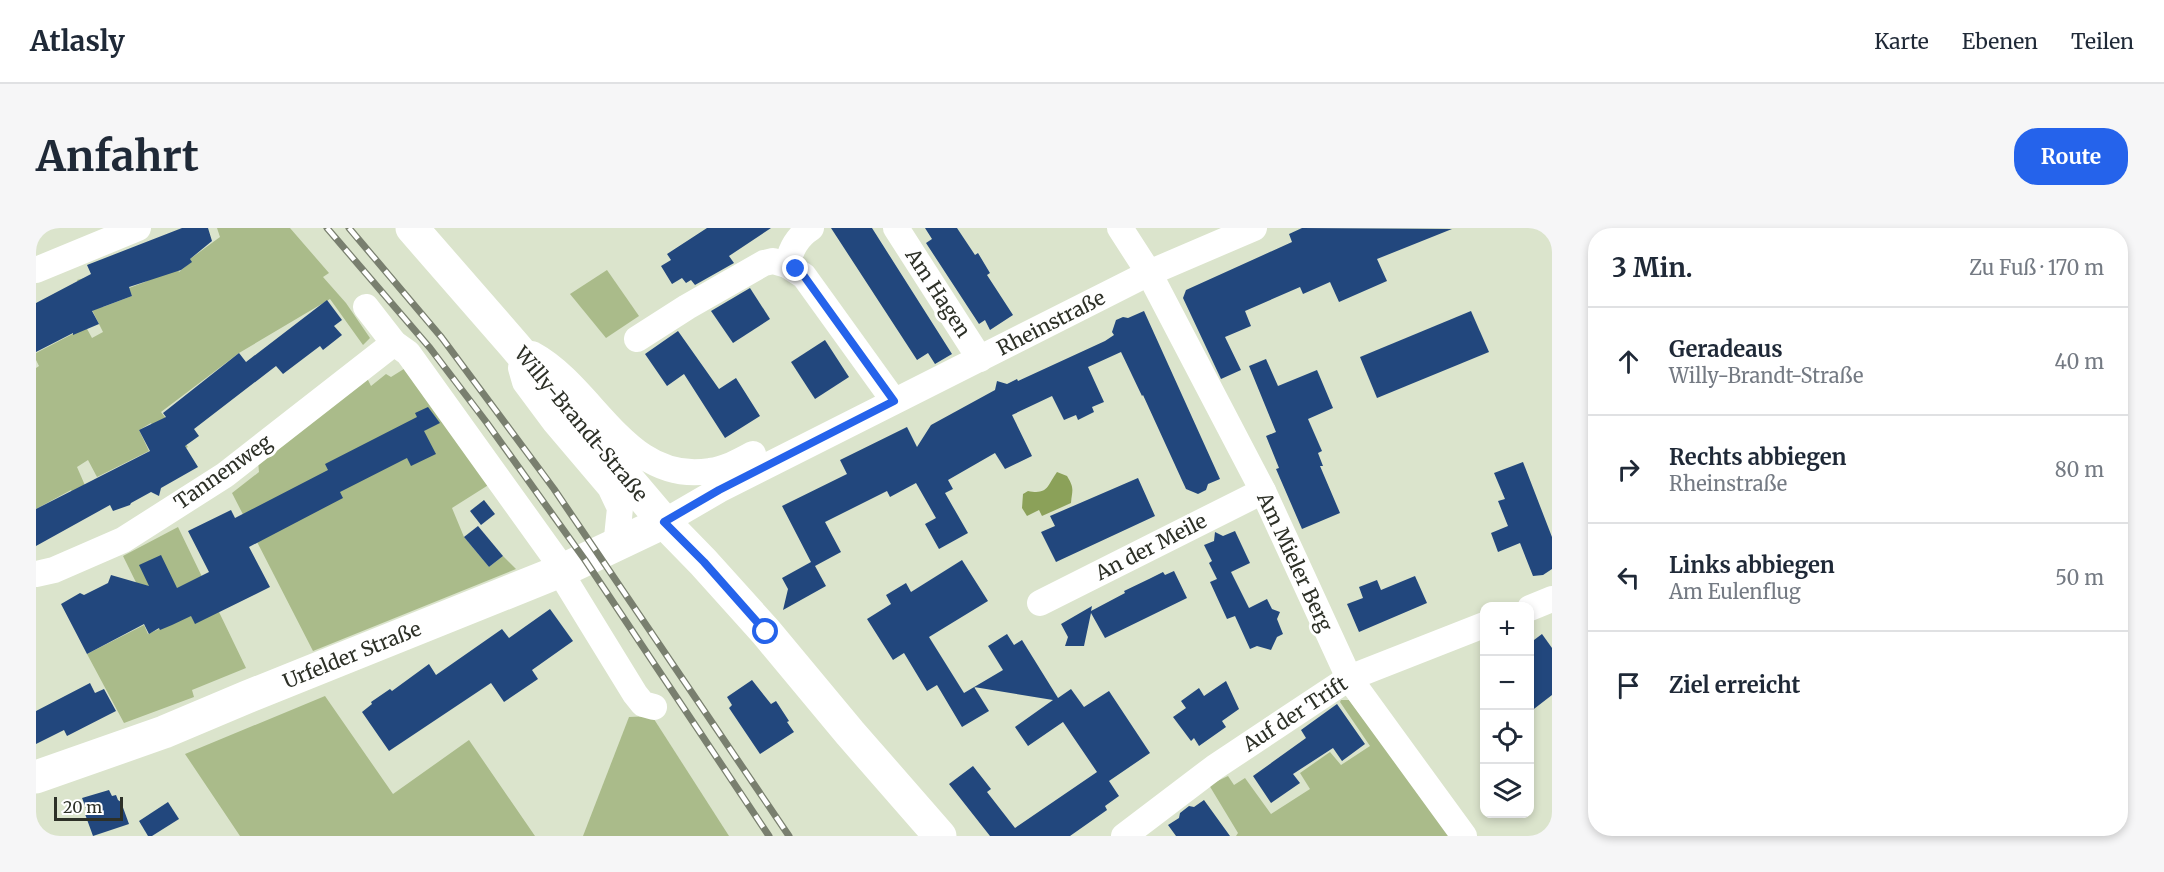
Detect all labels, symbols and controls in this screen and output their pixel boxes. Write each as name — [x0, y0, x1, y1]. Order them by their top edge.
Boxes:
text: Atlasly — [30, 23, 125, 59]
text: Karte — [1874, 28, 1929, 55]
text: Ebenen — [1962, 28, 2038, 55]
text: Teilen — [2071, 28, 2134, 55]
button: Route — [2014, 128, 2128, 185]
text: Anfahrt — [36, 130, 199, 182]
street label: Am Hagen — [900, 243, 976, 342]
text: 3 Min. — [1612, 251, 1693, 284]
route end — [782, 255, 808, 281]
text: Zu Fuß · 170 m — [1969, 255, 2104, 280]
street label: Rheinstraße — [992, 285, 1109, 361]
text: Geradeaus — [1669, 335, 1783, 363]
street label: Willy-Brandt-Straße — [509, 340, 653, 506]
icon: ahead — [1612, 345, 1645, 378]
text: 40 m — [2054, 349, 2104, 374]
text: Willy-Brandt-Straße — [1669, 363, 1863, 388]
street label: Tannenweg — [169, 429, 276, 514]
text: Rechts abbiegen — [1669, 443, 1846, 471]
icon: right — [1612, 453, 1645, 486]
text: 80 m — [2055, 457, 2104, 482]
text: Rheinstraße — [1669, 471, 1787, 496]
street label: Am Mieler Berg — [1252, 487, 1339, 635]
street label: An der Meile — [1090, 508, 1211, 586]
text: Links abbiegen — [1669, 551, 1835, 579]
icon: left — [1612, 561, 1645, 594]
text: 50 m — [2055, 565, 2104, 590]
text: Am Eulenflug — [1669, 579, 1801, 604]
map controls — [1480, 602, 1534, 818]
button: + — [1480, 602, 1534, 656]
street label: Urfelder Straße — [279, 615, 424, 694]
route start — [752, 618, 778, 644]
button: − — [1480, 656, 1534, 710]
icon: arrive — [1612, 669, 1645, 702]
street label: Auf der Trift — [1237, 670, 1352, 757]
text: Ziel erreicht — [1669, 671, 1800, 699]
button: locate — [1480, 710, 1534, 764]
button: layers — [1480, 764, 1534, 818]
scale bar — [54, 794, 123, 822]
text: 20 m — [63, 797, 102, 817]

